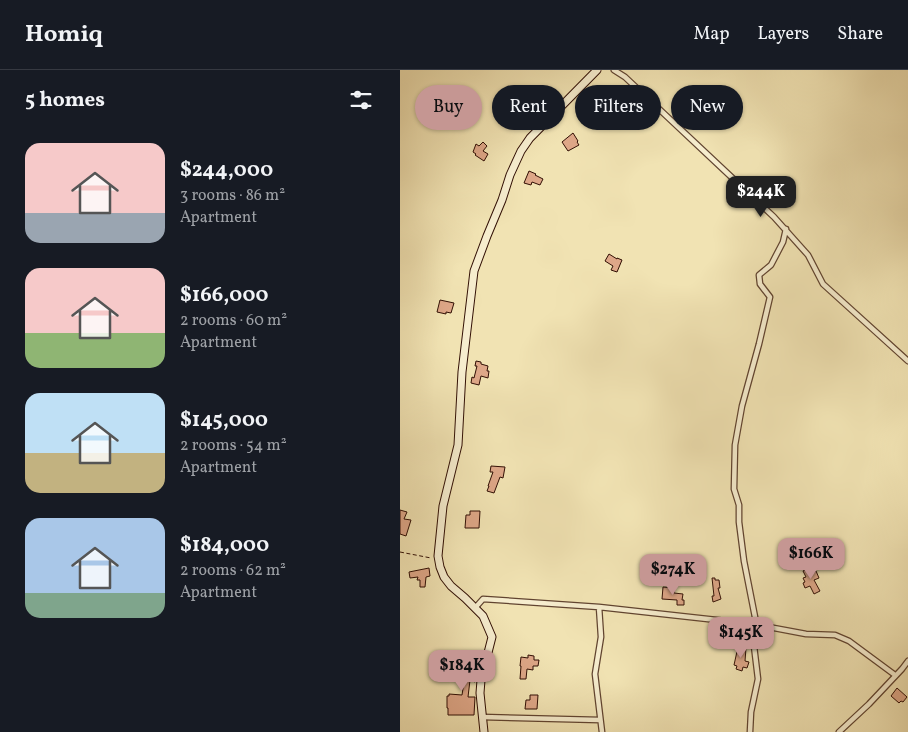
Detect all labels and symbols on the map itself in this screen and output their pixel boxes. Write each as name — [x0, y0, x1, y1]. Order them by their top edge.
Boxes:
pin: $244K — [726, 176, 796, 218]
pin: $166K — [776, 538, 846, 580]
pin: $274K — [638, 554, 708, 596]
pin: $145K — [706, 616, 776, 659]
pin: $184K — [427, 650, 497, 692]

